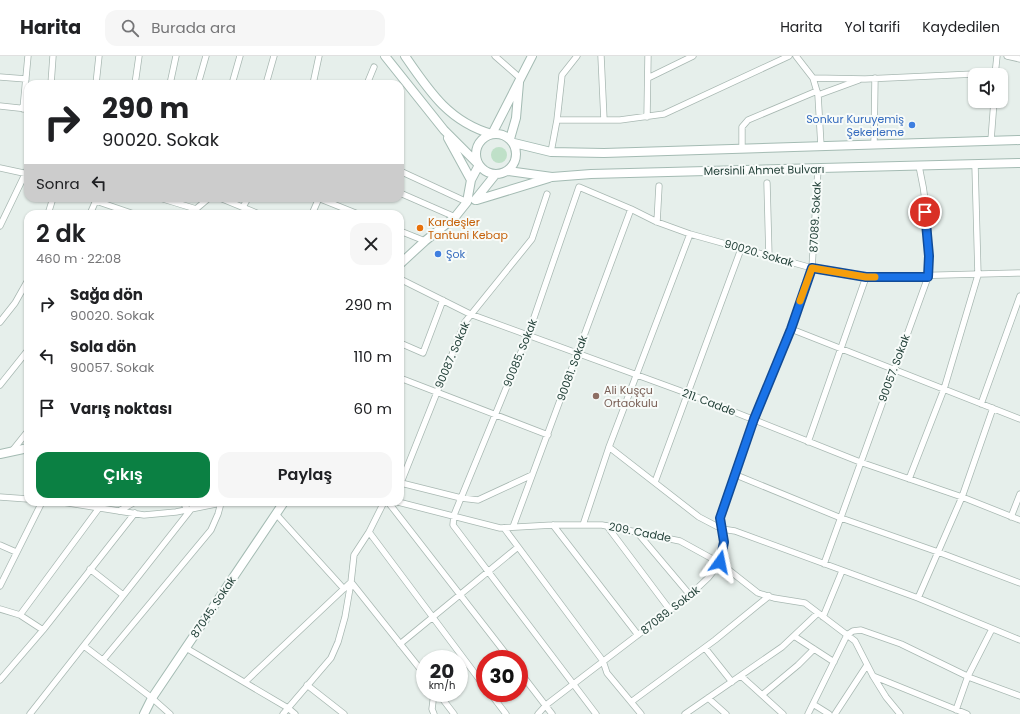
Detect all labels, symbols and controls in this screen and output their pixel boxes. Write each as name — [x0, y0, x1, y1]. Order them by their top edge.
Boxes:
search box — [105, 10, 385, 46]
text: Harita — [20, 14, 81, 41]
icon: search — [119, 17, 141, 39]
text: Burada ara — [151, 17, 236, 38]
text: Harita — [780, 17, 823, 37]
text: Yol tarifi — [845, 17, 900, 37]
text: Kaydedilen — [922, 17, 1000, 37]
map controls — [968, 68, 1008, 108]
button: sound — [968, 68, 1008, 108]
text: 290 m — [102, 89, 189, 128]
icon: right — [36, 96, 88, 148]
place label: Sonkur Kuruyemiş Şekerleme — [806, 111, 904, 140]
marker: Sonkur Kuruyemiş Şekerleme — [907, 120, 917, 130]
text: 90020. Sokak — [102, 127, 219, 152]
street label: Mersinli Ahmet Bulvarı — [704, 161, 824, 179]
icon: left — [88, 172, 110, 194]
text: Sonra — [36, 173, 80, 194]
street label: 87089. Sokak — [805, 181, 825, 253]
pin — [908, 195, 942, 229]
icon: arrive — [914, 201, 936, 223]
place label: Kardeşler Tantuni Kebap — [428, 214, 508, 243]
text: 2 dk — [36, 217, 86, 250]
button: close — [350, 223, 392, 265]
marker: Kardeşler Tantuni Kebap — [415, 223, 425, 233]
street label: 90020. Sokak — [722, 235, 796, 271]
place label: Şok — [446, 246, 465, 262]
text: 460 m · 22:08 — [36, 249, 121, 268]
marker: Şok — [433, 249, 443, 259]
text: Sağa dön — [70, 284, 143, 305]
icon: right — [36, 293, 58, 315]
text: 290 m — [345, 294, 392, 315]
text: 90020. Sokak — [70, 306, 155, 325]
street label: 90085. Sokak — [499, 316, 541, 389]
street label: 90087. Sokak — [431, 319, 473, 391]
street label: 90057. Sokak — [874, 332, 914, 404]
street label: 90081. Sokak — [553, 333, 591, 403]
text: Sola dön — [70, 336, 136, 357]
icon: left — [36, 345, 58, 367]
text: 110 m — [354, 346, 392, 367]
text: 90057. Sokak — [70, 358, 154, 377]
place label: Ali Kuşçu Ortaokulu — [604, 382, 658, 411]
street label: 211. Cadde — [680, 384, 738, 420]
marker: Ali Kuşçu Ortaokulu — [591, 391, 601, 401]
icon: arrive — [36, 397, 58, 419]
text: Varış noktası — [70, 398, 172, 419]
text: 60 m — [354, 398, 392, 419]
button: Çıkış — [36, 452, 210, 498]
button: Paylaş — [218, 452, 392, 498]
street label: 209. Cadde — [608, 518, 673, 546]
position arrow — [699, 541, 741, 583]
street label: 87045. Sokak — [186, 573, 240, 641]
street label: 87089. Sokak — [637, 582, 703, 638]
speed limit sign: 30 — [476, 650, 528, 702]
text: 20 — [430, 657, 454, 685]
text: km/h — [429, 678, 455, 693]

